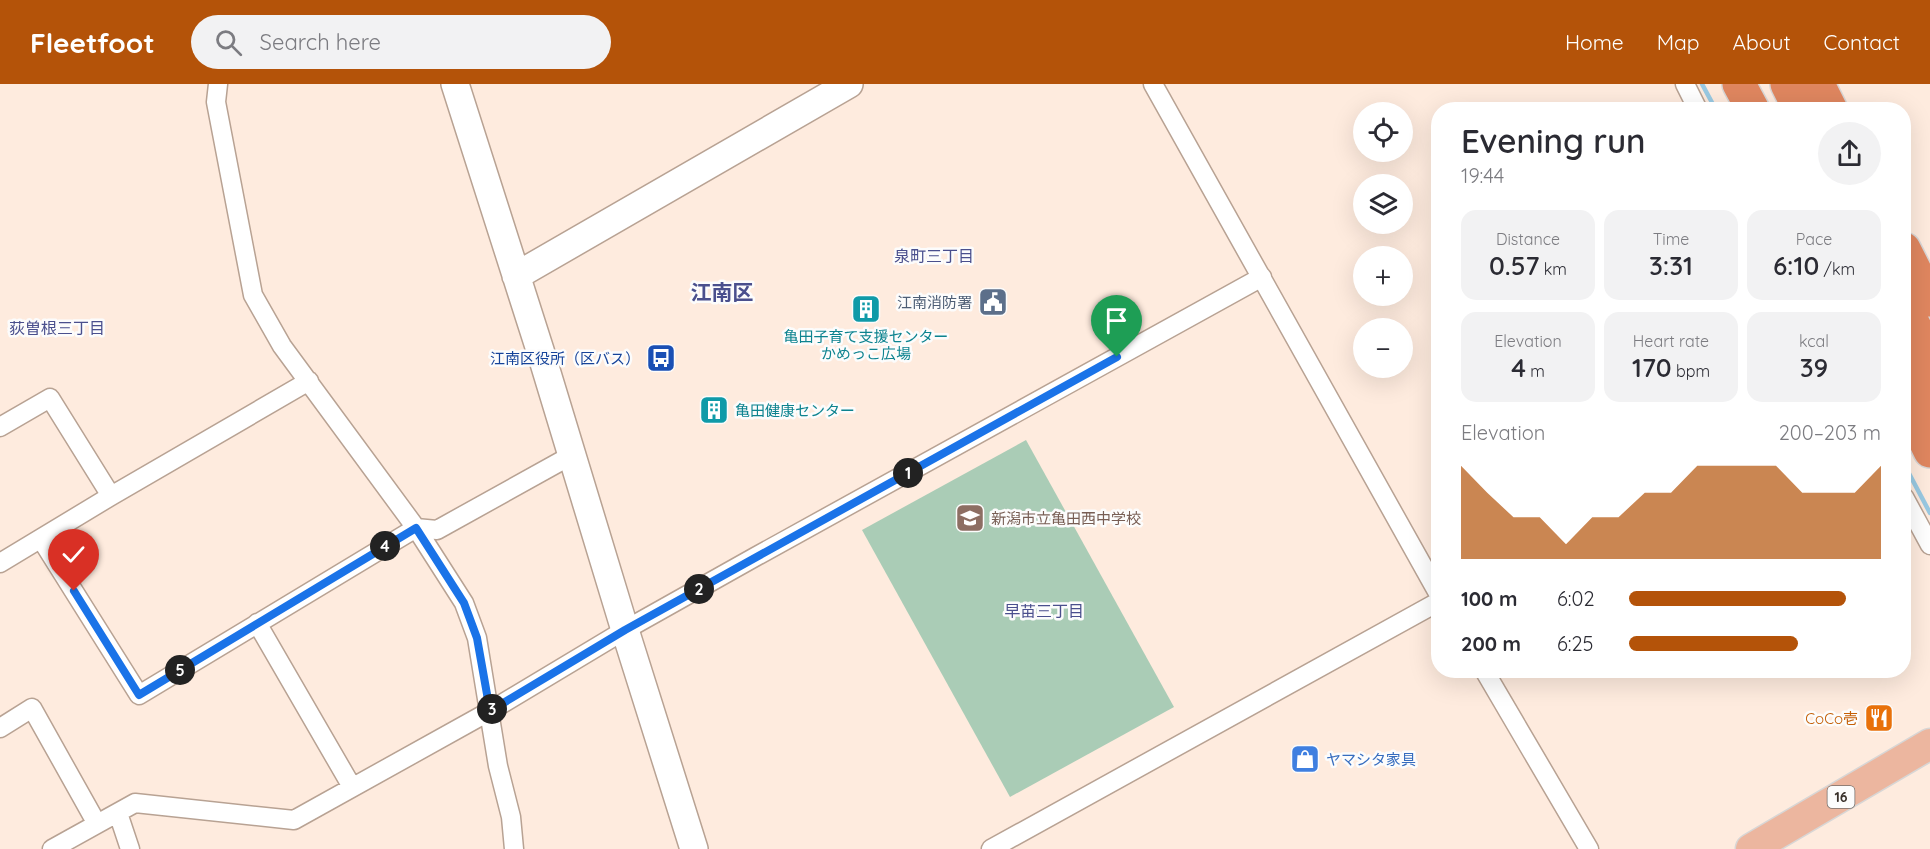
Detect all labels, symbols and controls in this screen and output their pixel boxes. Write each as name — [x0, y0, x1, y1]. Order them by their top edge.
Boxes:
search box — [191, 15, 611, 69]
text: Fleetfoot — [30, 25, 155, 60]
icon: search — [212, 26, 245, 59]
text: Search here — [260, 28, 381, 56]
text: Home — [1565, 29, 1624, 55]
text: Map — [1657, 29, 1700, 55]
text: About — [1733, 29, 1791, 55]
text: Contact — [1824, 29, 1900, 55]
map controls — [1353, 102, 1413, 378]
button: locate — [1353, 102, 1413, 162]
text: Evening run — [1461, 120, 1646, 161]
button: share — [1818, 122, 1881, 185]
text: 19:44 — [1461, 163, 1504, 188]
button: layers — [1353, 174, 1413, 234]
text: Distance — [1496, 229, 1560, 249]
text: Time — [1653, 229, 1689, 249]
text: Pace — [1796, 229, 1832, 249]
district label: 泉町三丁目 — [894, 246, 974, 266]
button: + — [1353, 246, 1413, 306]
text: 0.57 — [1489, 249, 1539, 282]
text: 3:31 — [1649, 249, 1693, 282]
text: 6:10 — [1773, 249, 1819, 282]
text: km — [1539, 259, 1567, 279]
text: /km — [1819, 259, 1855, 279]
district label: 江南区 — [691, 279, 754, 305]
public building icon: 江南消防署 — [977, 286, 1009, 318]
building icon: 亀田子育て支援センター かめっこ広場 — [850, 293, 882, 325]
place label: 江南消防署 — [897, 293, 972, 312]
pin — [1091, 295, 1142, 357]
icon: arrive — [1100, 304, 1133, 337]
district label: 荻曽根三丁目 — [9, 318, 105, 338]
button: − — [1353, 318, 1413, 378]
place label: 亀田子育て支援センター かめっこ広場 — [783, 327, 949, 363]
text: Elevation — [1494, 331, 1562, 351]
text: Heart rate — [1633, 331, 1709, 351]
text: kcal — [1799, 331, 1829, 351]
bus stop icon: 江南区役所（区バス） — [645, 342, 677, 374]
place label: 江南区役所（区バス） — [490, 349, 640, 368]
text: 4 — [1511, 351, 1526, 384]
text: 170 — [1632, 351, 1672, 384]
text: 39 — [1800, 351, 1828, 384]
text: m — [1526, 361, 1545, 381]
text: bpm — [1672, 361, 1710, 381]
building icon: 亀田健康センター — [698, 394, 730, 426]
place label: 亀田健康センター — [735, 401, 855, 420]
text: Elevation — [1461, 420, 1545, 445]
text: 200–203 m — [1779, 420, 1881, 445]
pin: 1 — [893, 458, 923, 488]
text: 1 — [905, 463, 911, 483]
school or university icon: 新潟市立亀田西中学校 — [954, 502, 986, 534]
place label: 新潟市立亀田西中学校 — [991, 509, 1141, 528]
pin — [48, 529, 99, 591]
pin: 4 — [370, 531, 400, 561]
text: 4 — [380, 536, 390, 556]
icon: check — [57, 538, 90, 571]
pin: 2 — [684, 574, 714, 604]
text: 2 — [694, 579, 704, 599]
text: 100 m — [1461, 586, 1517, 611]
text: 6:02 — [1557, 586, 1594, 611]
district label: 早苗三丁目 — [1004, 601, 1084, 621]
text: 200 m — [1461, 631, 1521, 656]
text: 6:25 — [1557, 631, 1593, 656]
pin: 5 — [165, 655, 195, 685]
text: 5 — [175, 660, 185, 680]
pin: 3 — [477, 694, 507, 724]
text: 3 — [488, 699, 496, 719]
restaurant icon: CoCo壱 — [1863, 702, 1895, 734]
place label: CoCo壱 — [1805, 709, 1858, 728]
shop icon: ヤマシタ家具 — [1289, 743, 1321, 775]
place label: ヤマシタ家具 — [1326, 750, 1416, 769]
road number: 16 — [1828, 786, 1854, 808]

